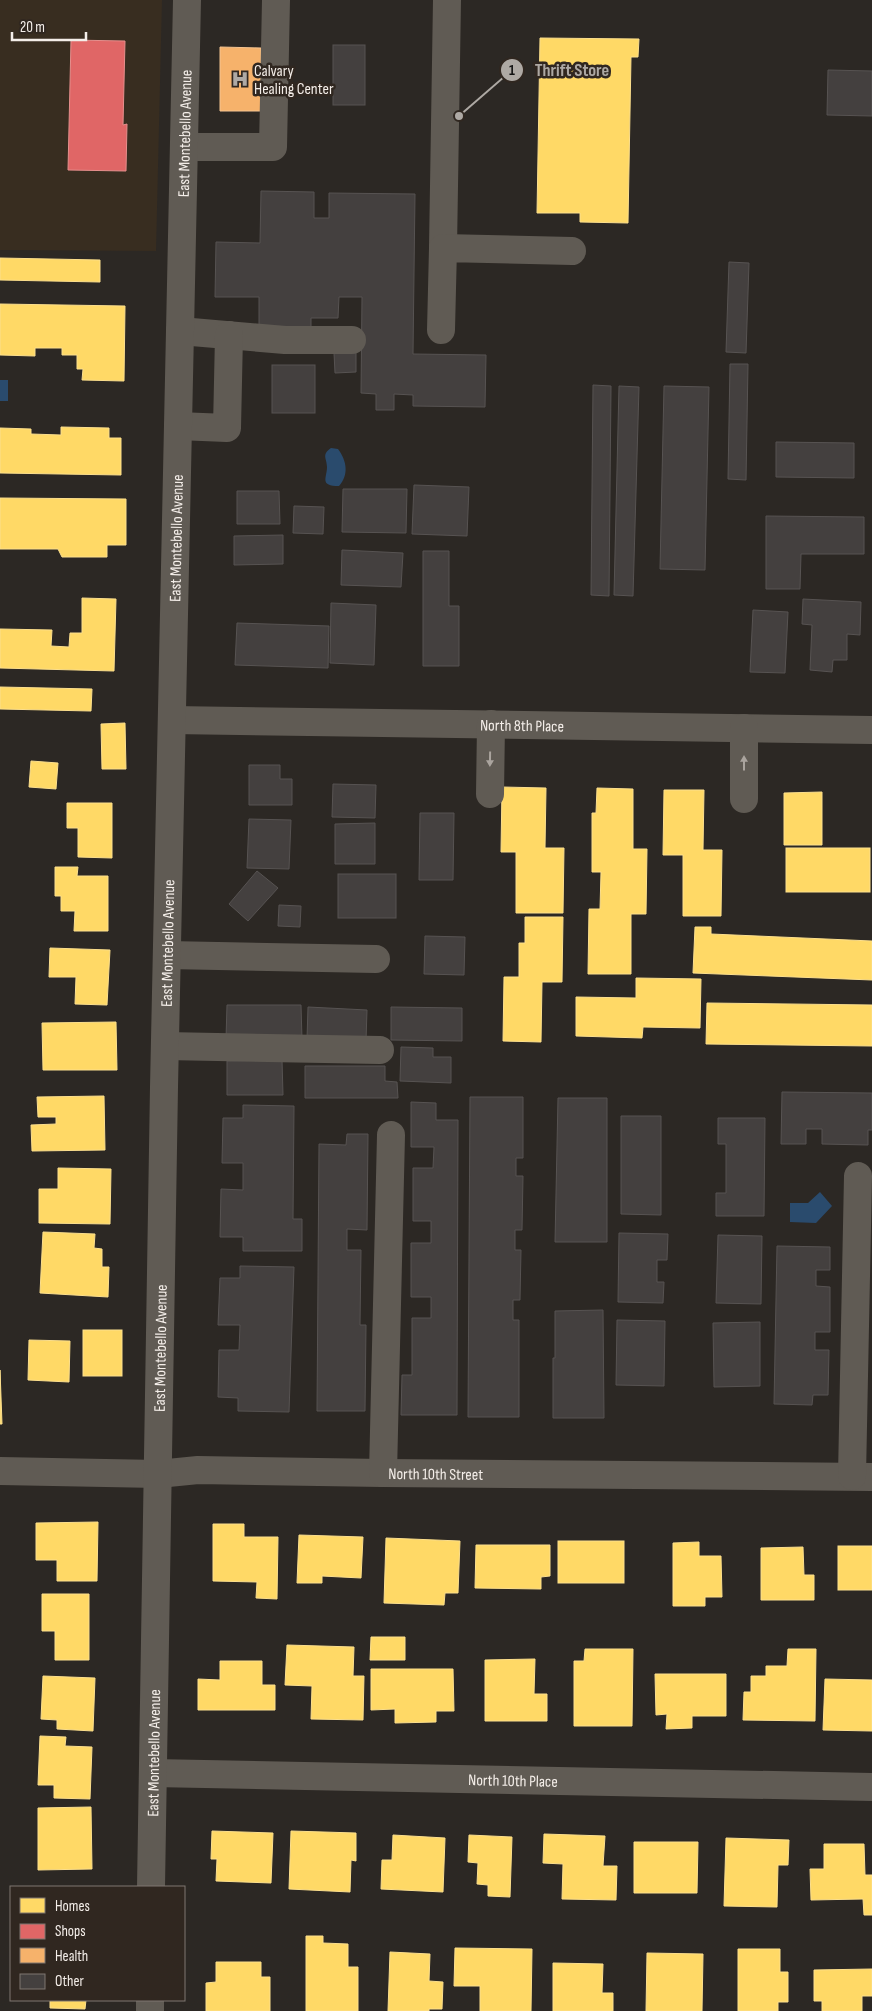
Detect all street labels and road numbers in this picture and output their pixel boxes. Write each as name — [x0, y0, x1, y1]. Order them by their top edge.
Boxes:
street label: East Montebello Avenue — [175, 69, 197, 197]
street label: East Montebello Avenue — [166, 474, 188, 602]
street label: North 8th Place — [480, 716, 564, 737]
street label: East Montebello Avenue — [158, 879, 179, 1007]
street label: East Montebello Avenue — [151, 1284, 172, 1412]
street label: North 10th Street — [388, 1465, 483, 1485]
street label: East Montebello Avenue — [144, 1689, 165, 1817]
street label: North 10th Place — [468, 1771, 558, 1792]

